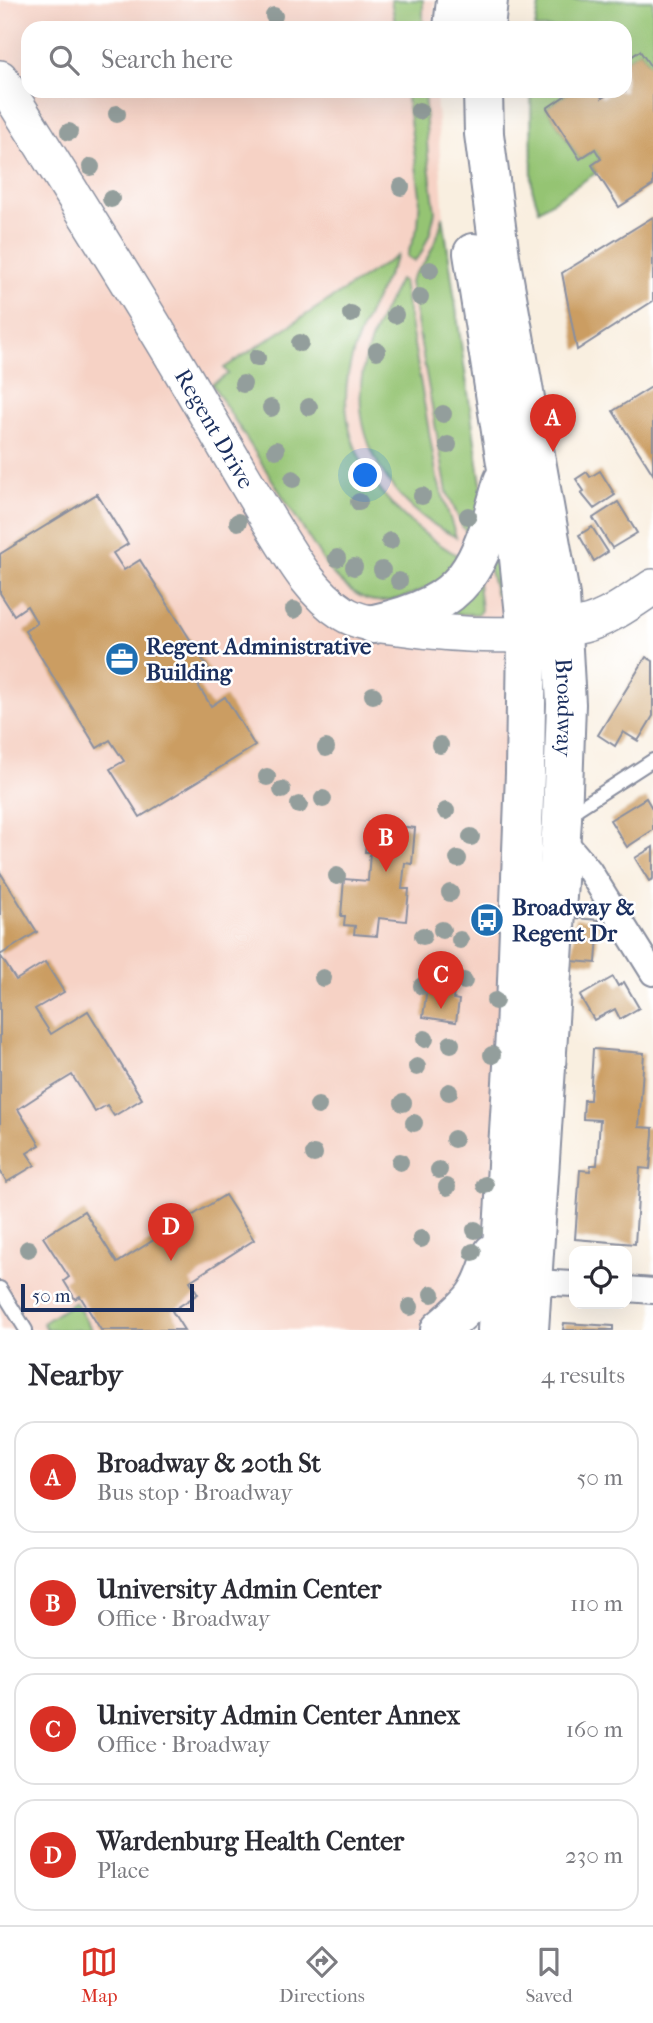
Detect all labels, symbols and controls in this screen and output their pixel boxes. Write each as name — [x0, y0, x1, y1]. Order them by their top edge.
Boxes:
search box — [21, 21, 632, 98]
icon: search — [45, 41, 83, 79]
text: Search here — [101, 44, 233, 75]
street label: Regent Drive — [169, 364, 260, 494]
pin: A — [530, 394, 576, 452]
your location — [348, 458, 382, 492]
place label: Regent Administrative Building — [146, 633, 372, 686]
office icon: Regent Administrative Building — [103, 640, 141, 678]
street label: Broadway — [549, 658, 579, 758]
pin: B — [363, 814, 409, 872]
place label: Broadway & Regent Dr — [512, 894, 635, 947]
bus stop icon: Broadway & Regent Dr — [468, 901, 506, 939]
pin: C — [418, 951, 464, 1009]
pin: D — [148, 1203, 194, 1261]
map controls — [569, 1246, 632, 1309]
button: locate — [569, 1246, 632, 1309]
scale bar — [21, 1281, 194, 1313]
text: 50 m — [32, 1285, 71, 1307]
text: Nearby — [28, 1358, 123, 1393]
text: 4 results — [541, 1362, 625, 1389]
text: Broadway & 20th St — [97, 1448, 321, 1479]
text: A — [46, 1464, 60, 1491]
text: 50 m — [576, 1464, 623, 1491]
text: Bus stop · Broadway — [97, 1479, 292, 1506]
text: University Admin Center — [97, 1574, 381, 1605]
text: B — [46, 1590, 60, 1617]
text: 110 m — [570, 1590, 623, 1617]
text: Office · Broadway — [97, 1605, 270, 1632]
text: University Admin Center Annex — [97, 1700, 460, 1731]
text: C — [45, 1716, 61, 1743]
text: 160 m — [566, 1716, 623, 1743]
text: Office · Broadway — [97, 1731, 270, 1758]
text: Wardenburg Health Center — [97, 1826, 404, 1857]
text: D — [44, 1842, 62, 1869]
text: 230 m — [565, 1842, 623, 1869]
text: Place — [97, 1857, 149, 1884]
tab: Map — [80, 1943, 118, 2007]
tab: Directions — [279, 1943, 365, 2007]
tab: Saved — [525, 1943, 573, 2007]

